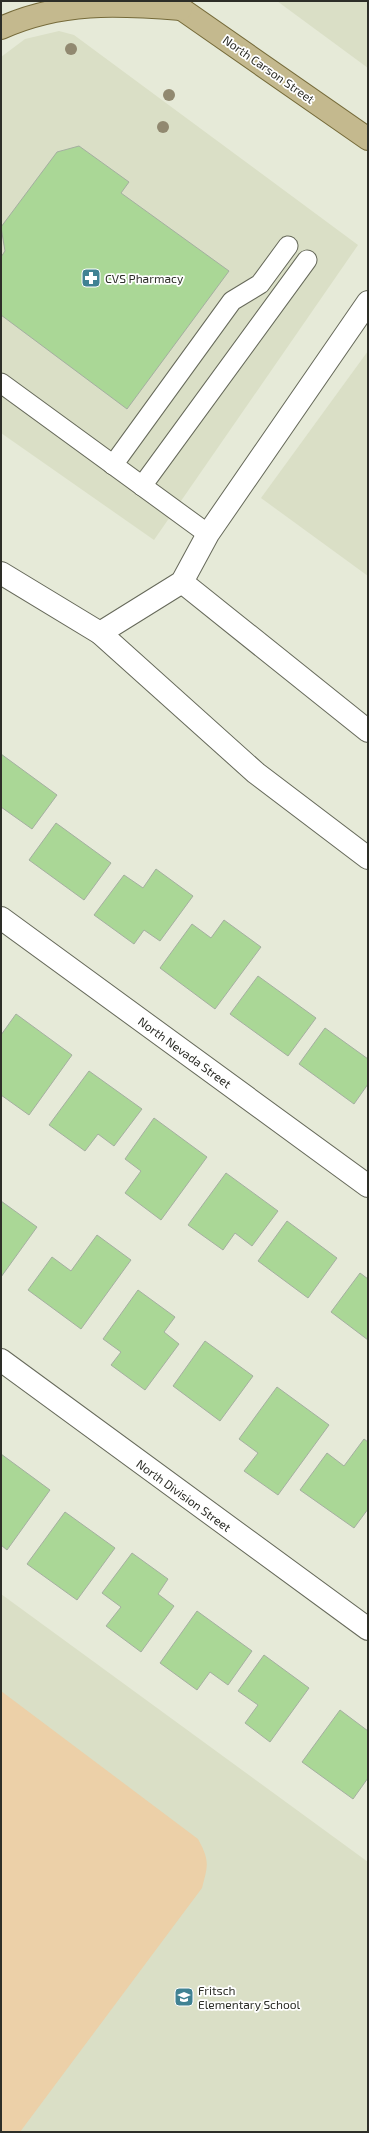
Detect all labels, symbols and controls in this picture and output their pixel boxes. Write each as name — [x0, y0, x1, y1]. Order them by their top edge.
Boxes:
street label: North Carson Street — [221, 32, 318, 106]
pharmacy icon: CVS Pharmacy — [80, 267, 102, 289]
place label: CVS Pharmacy — [105, 271, 184, 285]
street label: North Nevada Street — [136, 1014, 235, 1091]
street label: North Division Street — [134, 1456, 234, 1534]
place label: Fritsch Elementary School — [198, 1983, 301, 2011]
school or university icon: Fritsch Elementary School — [173, 1986, 195, 2008]

